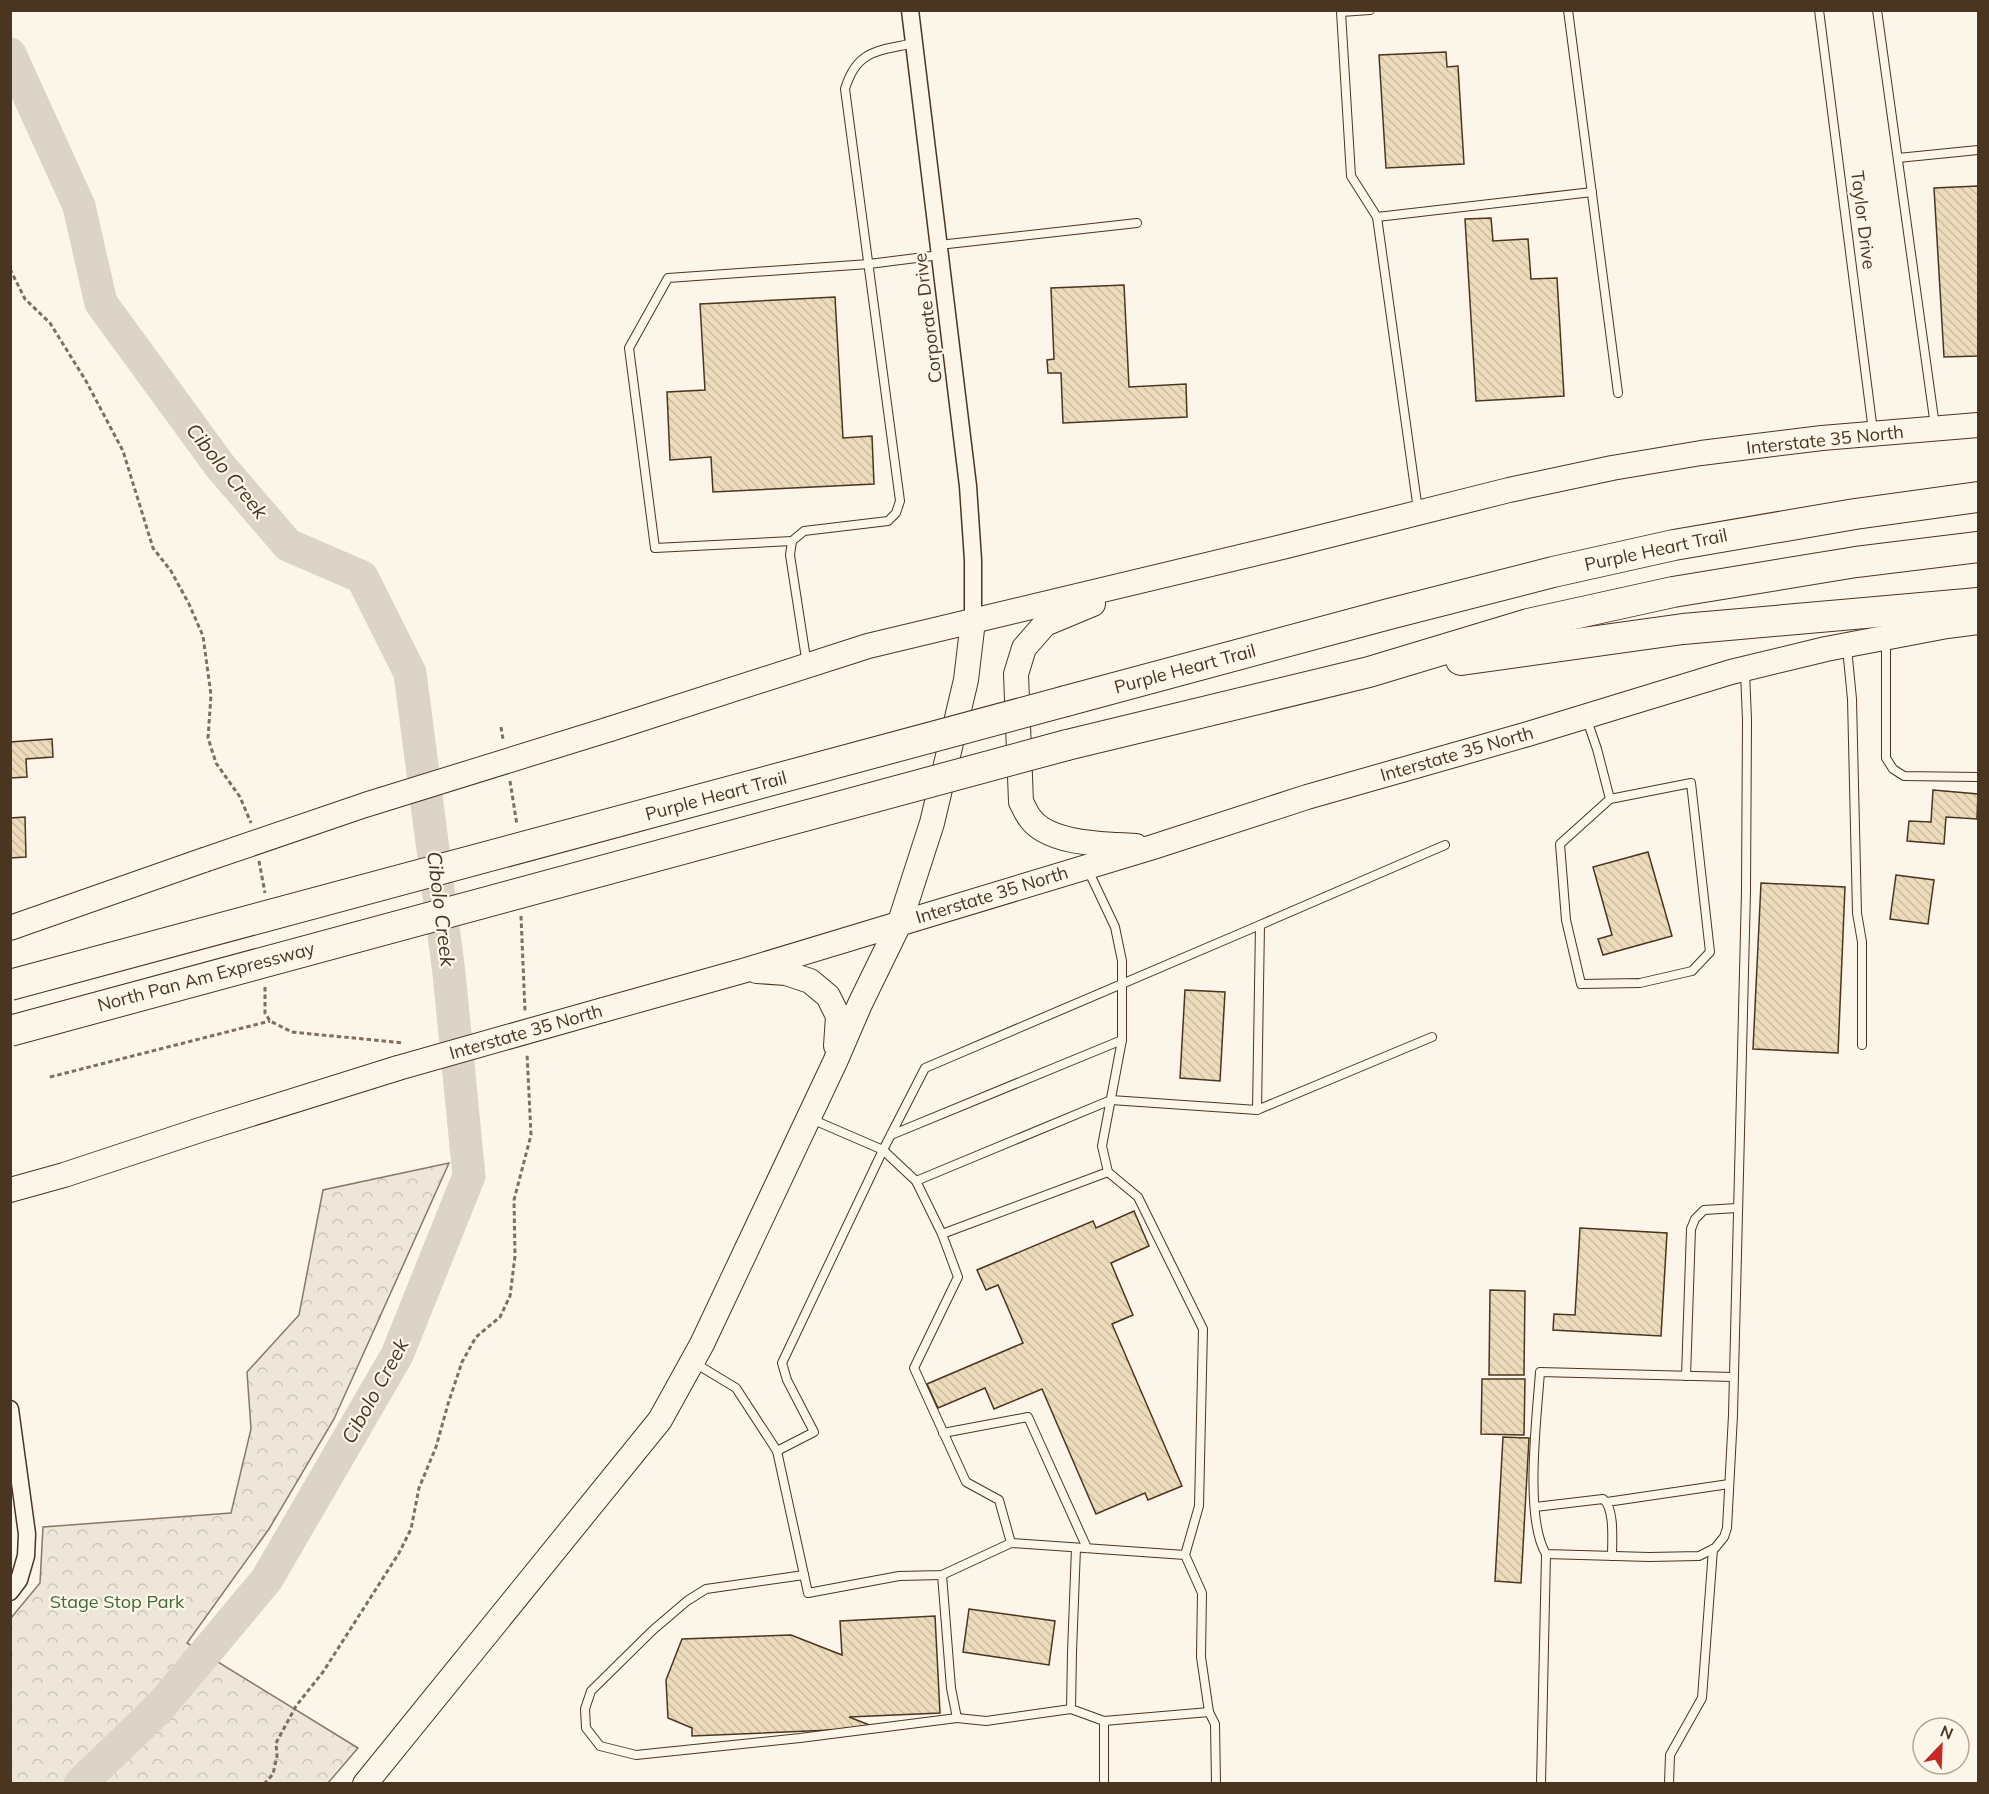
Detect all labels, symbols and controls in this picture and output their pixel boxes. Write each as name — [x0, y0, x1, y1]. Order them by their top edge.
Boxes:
street label: Taylor Drive — [1846, 169, 1881, 270]
street label: Corporate Drive — [908, 252, 947, 384]
water label: Cibolo Creek — [181, 418, 274, 524]
street label: Interstate 35 North — [1745, 420, 1905, 459]
street label: Purple Heart Trail — [1582, 523, 1730, 576]
street label: Purple Heart Trail — [1111, 639, 1258, 698]
street label: Interstate 35 North — [1378, 721, 1536, 786]
street label: Purple Heart Trail — [642, 766, 789, 825]
water label: Cibolo Creek — [422, 850, 461, 969]
street label: Interstate 35 North — [913, 860, 1071, 929]
street label: North Pan Am Expressway — [95, 936, 317, 1017]
street label: Interstate 35 North — [447, 999, 605, 1064]
water label: Cibolo Creek — [335, 1333, 414, 1448]
park label: Stage Stop Park — [50, 1590, 185, 1613]
north arrow — [1911, 1716, 1971, 1776]
text: N — [1937, 1721, 1956, 1744]

